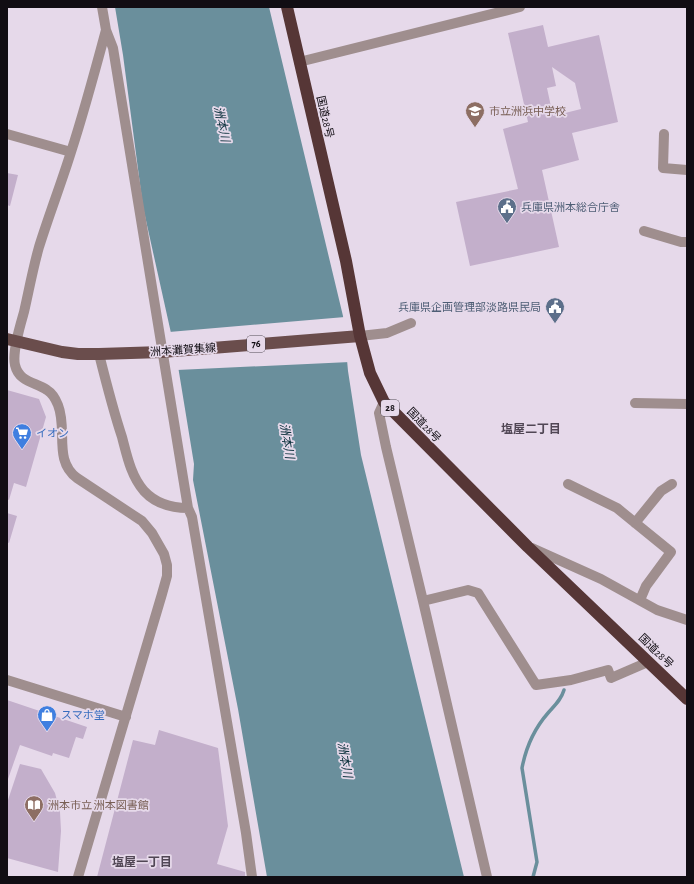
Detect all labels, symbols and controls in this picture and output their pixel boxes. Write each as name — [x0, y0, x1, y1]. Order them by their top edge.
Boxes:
street label: 国道28号 — [315, 94, 336, 139]
school or university icon: 市立洲浜中学校 — [464, 100, 486, 128]
water label: 洲本川 — [212, 105, 233, 145]
place label: 市立洲浜中学校 — [489, 105, 566, 117]
public building icon: 兵庫県洲本総合庁舎 — [496, 196, 518, 224]
place label: 兵庫県洲本総合庁舎 — [521, 201, 620, 213]
public building icon: 兵庫県企画管理部淡路県民局 — [544, 296, 566, 324]
place label: 兵庫県企画管理部淡路県民局 — [398, 301, 541, 313]
road number: 76 — [247, 336, 265, 352]
street label: 洲本灘賀集線 — [150, 341, 216, 358]
road number: 28 — [381, 400, 399, 416]
street label: 国道28号 — [405, 405, 444, 444]
supermarket icon: イオン — [11, 422, 33, 450]
water label: 洲本川 — [278, 422, 297, 462]
district label: 塩屋二丁目 — [501, 422, 561, 435]
place label: イオン — [36, 428, 69, 439]
street label: 国道28号 — [637, 631, 676, 670]
shop icon: スマホ堂 — [36, 704, 58, 732]
place label: スマホ堂 — [61, 710, 105, 721]
water label: 洲本川 — [336, 741, 355, 781]
library icon: 洲本市立 洲本図書館 — [23, 794, 45, 822]
place label: 洲本市立 洲本図書館 — [48, 799, 149, 811]
district label: 塩屋一丁目 — [112, 855, 172, 868]

